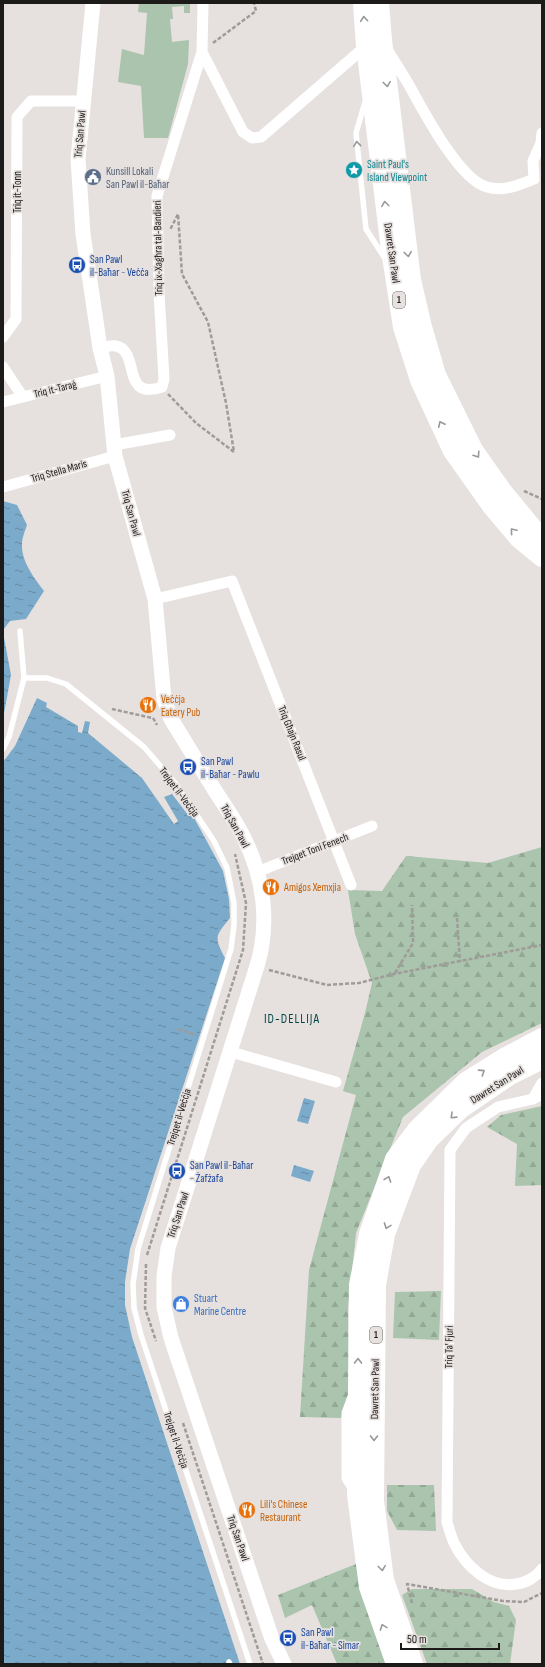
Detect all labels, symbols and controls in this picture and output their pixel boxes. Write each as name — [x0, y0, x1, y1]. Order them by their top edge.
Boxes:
one-way arrow — [360, 16, 369, 23]
one-way arrow — [382, 81, 391, 87]
street label: Triq San Pawl — [71, 110, 89, 158]
one-way arrow — [353, 141, 362, 147]
place label: Saint Paul's Island Viewpoint — [367, 158, 428, 184]
place icon: Saint Paul's Island Viewpoint — [344, 160, 364, 180]
place label: Kunsill Lokali San Pawl il-Baħar — [106, 165, 169, 191]
public building icon: Kunsill Lokali San Pawl il-Baħar — [83, 167, 103, 187]
street label: Triq it-Tonn — [11, 171, 24, 213]
street label: Triq ix-Xagħra tal-Bandieri — [151, 200, 165, 296]
one-way arrow — [381, 201, 390, 207]
street label: Dawret San Pawl — [381, 222, 403, 284]
one-way arrow — [403, 251, 412, 257]
place label: San Pawl il-Baħar - Veċċa — [90, 253, 149, 279]
bus stop icon: San Pawl il-Baħar - Veċċa — [67, 255, 87, 275]
road number: 1 — [393, 292, 405, 308]
street label: Triq it-Taraġ — [32, 377, 78, 401]
one-way arrow — [438, 420, 446, 428]
one-way arrow — [472, 451, 480, 458]
street label: Triq Stella Maris — [30, 457, 89, 485]
street label: Triq San Pawl — [119, 488, 143, 538]
one-way arrow — [511, 529, 518, 536]
place label: Veċċja Eatery Pub — [161, 693, 201, 719]
restaurant icon: Veċċja Eatery Pub — [138, 695, 158, 715]
street label: Triq Għajn Rasul — [275, 704, 309, 762]
place label: San Pawl il-Baħar - Pawlu — [201, 755, 260, 781]
bus stop icon: San Pawl il-Baħar - Pawlu — [178, 757, 198, 777]
street label: Trejqet il-Veċċja — [156, 765, 202, 819]
street label: Triq San Pawl — [218, 802, 252, 850]
street label: Trejqet Toni Fenech — [280, 830, 351, 868]
restaurant icon: Amigos Xemxjia — [261, 877, 281, 897]
place label: Amigos Xemxjia — [283, 881, 341, 894]
district label: ID-DELLIJA — [264, 1011, 320, 1027]
street label: Dawret San Pawl — [468, 1063, 526, 1107]
one-way arrow — [478, 1070, 485, 1077]
street label: Trejqet il-Veċċja — [164, 1087, 194, 1147]
one-way arrow — [450, 1111, 458, 1119]
place label: San Pawl il-Baħar - Żafżafa — [190, 1159, 253, 1185]
bus stop icon: San Pawl il-Baħar - Żafżafa — [167, 1161, 187, 1181]
one-way arrow — [384, 1175, 392, 1182]
street label: Triq San Pawl — [164, 1190, 192, 1240]
one-way arrow — [384, 1222, 392, 1229]
place label: Stuart Marine Centre — [194, 1292, 246, 1318]
shop icon: Stuart Marine Centre — [171, 1294, 191, 1314]
street label: Triq Ta' Fjuri — [442, 1326, 456, 1368]
road number: 1 — [370, 1327, 382, 1343]
one-way arrow — [354, 1358, 362, 1364]
street label: Dawret San Pawl — [368, 1359, 382, 1419]
street label: Trejqet il-Veċċja — [161, 1410, 191, 1470]
one-way arrow — [370, 1435, 378, 1441]
place label: Lili's Chinese Restaurant — [260, 1498, 307, 1524]
restaurant icon: Lili's Chinese Restaurant — [237, 1500, 257, 1520]
street label: Triq San Pawl — [224, 1513, 252, 1563]
one-way arrow — [377, 1565, 386, 1571]
one-way arrow — [380, 1624, 388, 1631]
scale bar — [401, 1625, 499, 1651]
place label: San Pawl il-Baħar - Simar — [301, 1626, 359, 1652]
bus stop icon: San Pawl il-Baħar - Simar — [278, 1628, 298, 1648]
text: 50 m — [407, 1632, 427, 1647]

